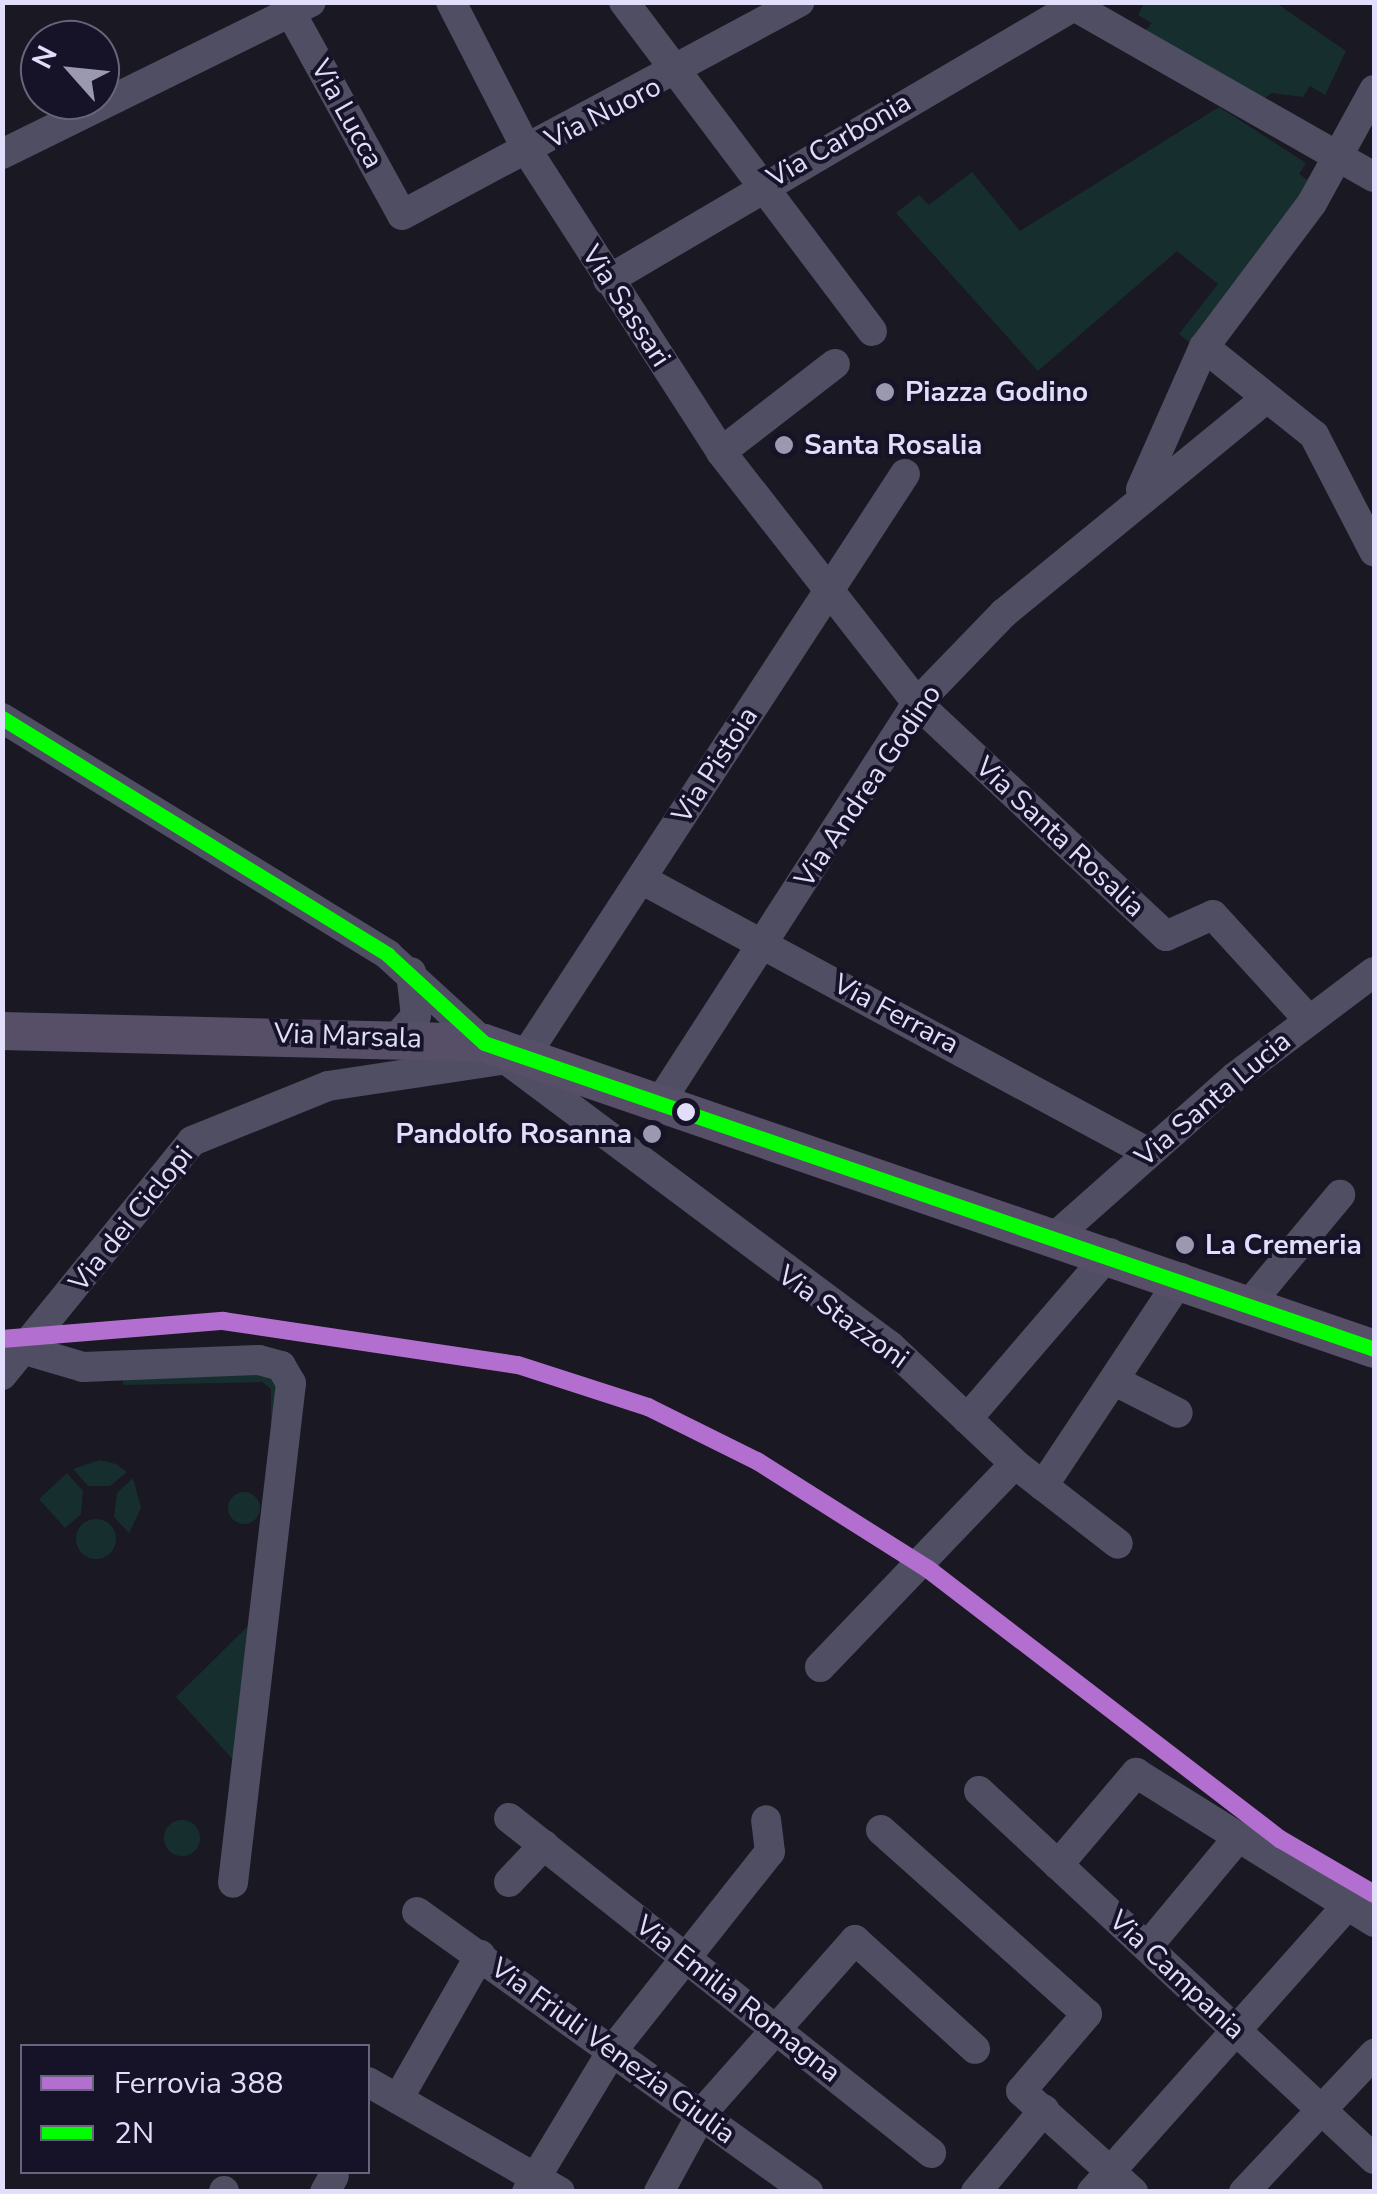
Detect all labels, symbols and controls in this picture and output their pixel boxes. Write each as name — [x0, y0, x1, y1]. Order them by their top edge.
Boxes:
north arrow — [20, 20, 120, 120]
text: N — [23, 39, 67, 75]
street label: Via Lucca — [304, 54, 390, 174]
street label: Via Nuoro — [540, 70, 666, 156]
street label: Via Carbonia — [761, 85, 917, 195]
street label: Via Sassari — [574, 239, 678, 373]
place label: Piazza Godino — [905, 375, 1088, 409]
marker: Piazza Godino — [874, 381, 896, 403]
place label: Santa Rosalia — [804, 428, 982, 462]
marker: Santa Rosalia — [773, 434, 795, 456]
street label: Via Andrea Godino — [788, 678, 948, 894]
street label: Via Pistoia — [665, 701, 765, 829]
street label: Via Santa Rosalia — [968, 750, 1152, 924]
street label: Via Ferrara — [828, 967, 964, 1061]
street label: Via Marsala — [273, 1017, 423, 1055]
street label: Via Santa Lucia — [1128, 1024, 1298, 1174]
unlabelled marker — [676, 1102, 696, 1122]
place label: Pandolfo Rosanna — [396, 1117, 632, 1151]
marker: Pandolfo Rosanna — [641, 1123, 663, 1145]
street label: Via dei Ciclopi — [62, 1139, 200, 1299]
place label: La Cremeria — [1205, 1228, 1362, 1262]
marker: La Cremeria — [1174, 1234, 1196, 1256]
street label: Via Stazzoni — [771, 1258, 915, 1376]
street label: Via Campania — [1102, 1904, 1252, 2046]
street label: Via Emilia Romagna — [629, 1908, 847, 2090]
street label: Via Friuli Venezia Giulia — [484, 1951, 742, 2151]
legend — [20, 2044, 370, 2174]
text: Ferrovia 388 — [114, 2063, 284, 2104]
text: 2N — [114, 2113, 154, 2154]

